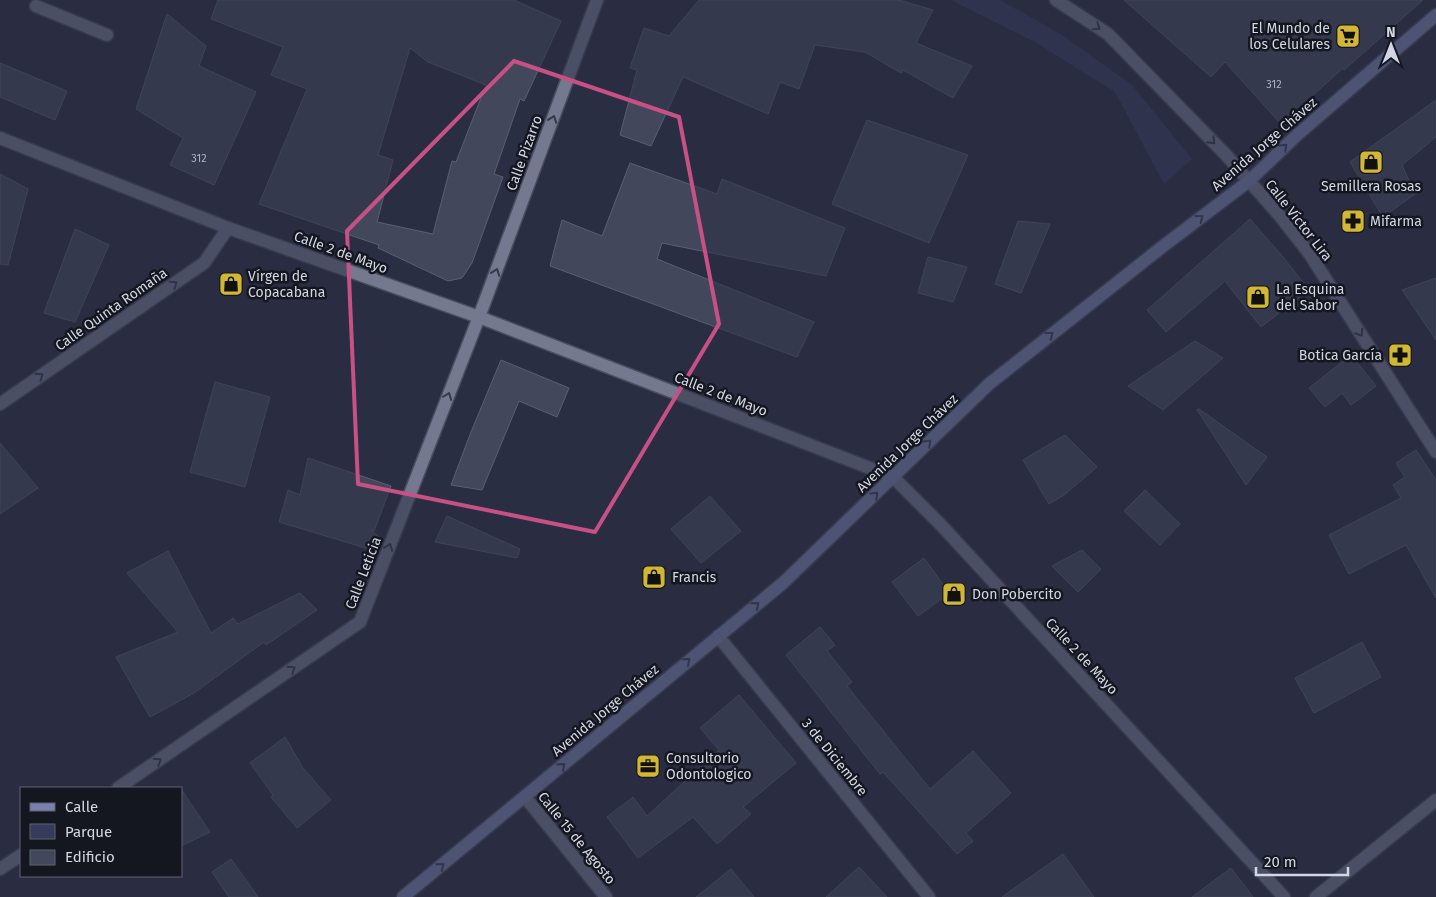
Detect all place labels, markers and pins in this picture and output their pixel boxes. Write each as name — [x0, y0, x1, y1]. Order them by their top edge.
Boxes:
place label: El Mundo de los Celulares — [1249, 20, 1330, 53]
supermarket icon: El Mundo de los Celulares — [1335, 23, 1361, 49]
shop icon: Semillera Rosas — [1358, 149, 1384, 175]
place label: Semillera Rosas — [1321, 178, 1421, 195]
pharmacy icon: Mifarma — [1340, 208, 1366, 234]
place label: Mifarma — [1370, 213, 1422, 230]
place label: Vírgen de Copacabana — [248, 268, 325, 301]
shop icon: Vírgen de Copacabana — [218, 271, 244, 297]
place label: La Esquina del Sabor — [1276, 281, 1344, 314]
shop icon: La Esquina del Sabor — [1245, 284, 1271, 310]
pharmacy icon: Botica García — [1387, 342, 1413, 368]
place label: Botica García — [1299, 347, 1382, 364]
shop icon: Francis — [641, 564, 667, 590]
place label: Francis — [672, 569, 717, 586]
shop icon: Don Pobercito — [941, 581, 967, 607]
place label: Don Pobercito — [972, 586, 1062, 603]
place label: Consultorio Odontologico — [666, 750, 751, 783]
office icon: Consultorio Odontologico — [635, 753, 661, 779]

